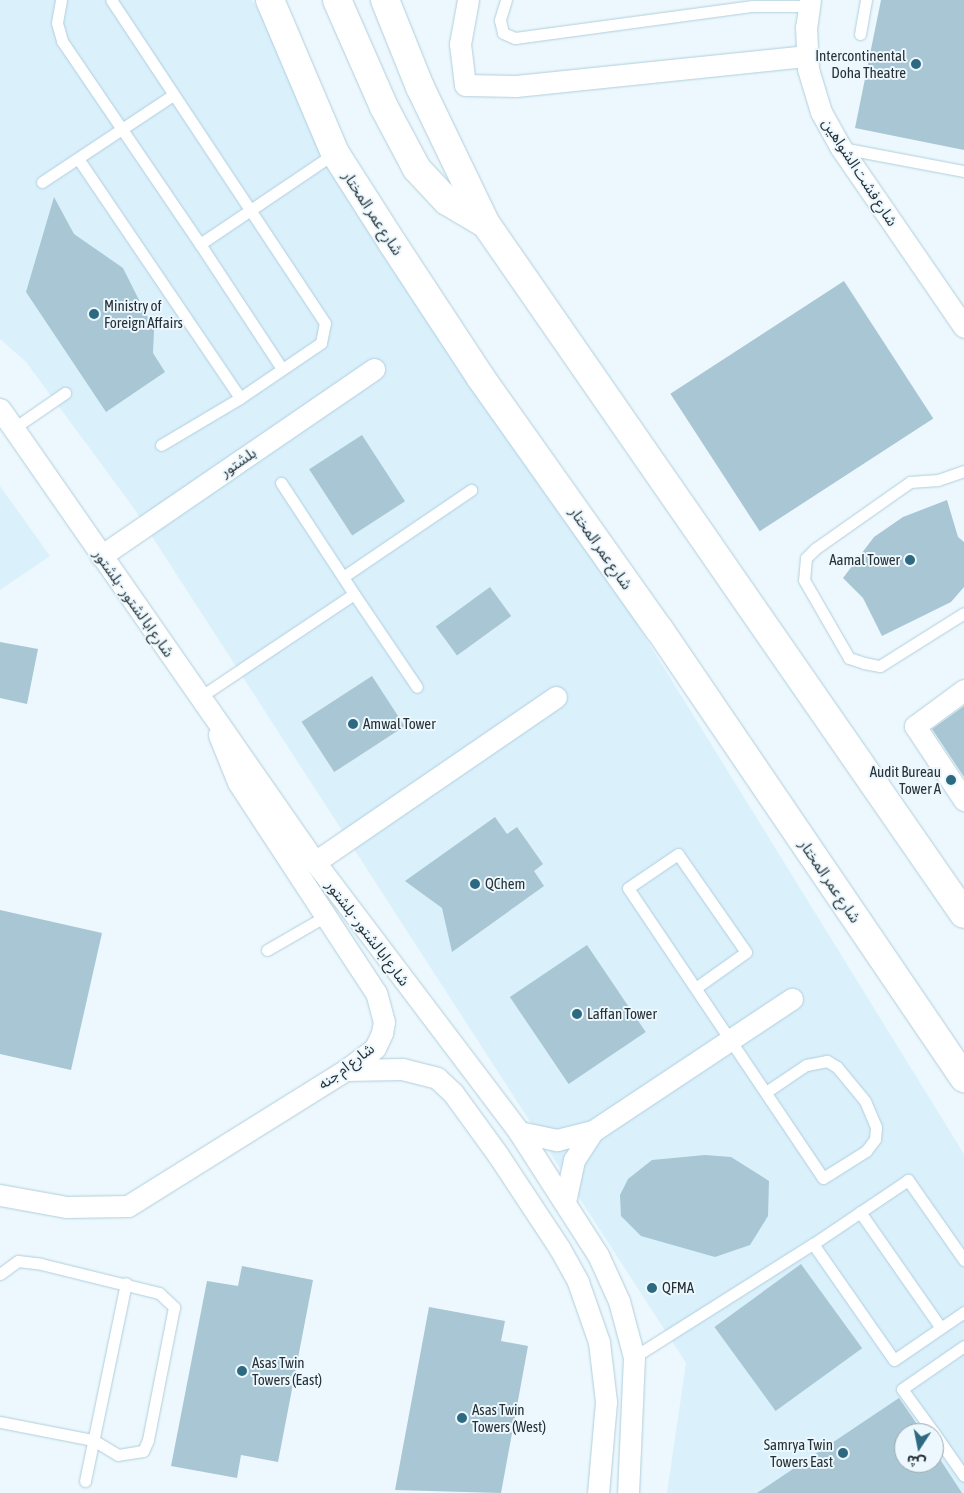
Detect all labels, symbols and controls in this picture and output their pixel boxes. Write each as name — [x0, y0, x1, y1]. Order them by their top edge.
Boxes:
place label: Intercontinental Doha Theatre — [815, 46, 906, 81]
marker: Intercontinental Doha Theatre — [910, 58, 922, 70]
street label: شارع فشت الشواهين — [818, 115, 902, 229]
street label: شارع عمر المختار — [339, 168, 407, 258]
place label: Ministry of Foreign Affairs — [104, 296, 183, 331]
marker: Ministry of Foreign Affairs — [88, 308, 100, 320]
street label: بلشتور — [217, 444, 259, 480]
street label: شارع عمر المختار — [566, 503, 636, 593]
street label: شارع ابا لشتور - بلشتور — [90, 546, 178, 660]
place label: Aamal Tower — [829, 551, 900, 569]
marker: Aamal Tower — [904, 554, 916, 566]
place label: Amwal Tower — [363, 715, 436, 733]
marker: Amwal Tower — [347, 718, 359, 730]
place label: Audit Bureau Tower A — [870, 762, 941, 797]
marker: Audit Bureau Tower A — [945, 774, 957, 786]
street label: شارع عمر المختار — [796, 836, 864, 926]
place label: QChem — [485, 875, 525, 893]
street label: شارع ابا لشتور - بلشتور — [322, 877, 414, 989]
marker: QChem — [469, 878, 481, 890]
place label: Laffan Tower — [587, 1005, 657, 1023]
marker: Laffan Tower — [571, 1008, 583, 1020]
street label: شارع ام جنه — [314, 1039, 378, 1093]
place label: QFMA — [662, 1279, 694, 1297]
marker: QFMA — [646, 1282, 658, 1294]
place label: Asas Twin Towers (East) — [252, 1353, 322, 1388]
marker: Asas Twin Towers (East) — [236, 1365, 248, 1377]
place label: Asas Twin Towers (West) — [472, 1400, 546, 1435]
marker: Asas Twin Towers (West) — [456, 1412, 468, 1424]
north arrow — [894, 1423, 944, 1473]
place label: Samrya Twin Towers East — [764, 1435, 833, 1470]
marker: Samrya Twin Towers East — [837, 1447, 849, 1459]
text: ش — [905, 1452, 927, 1471]

